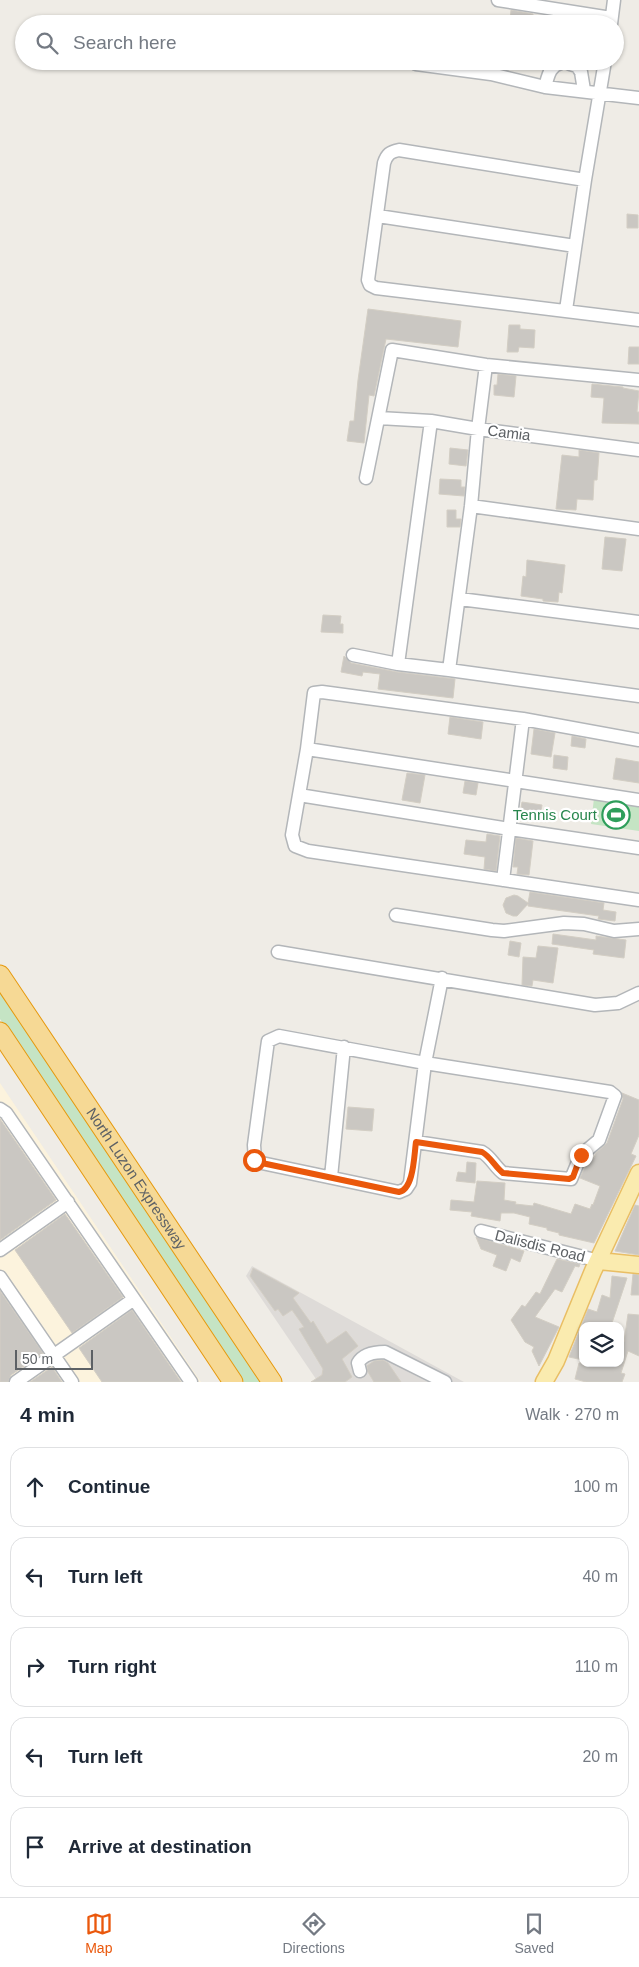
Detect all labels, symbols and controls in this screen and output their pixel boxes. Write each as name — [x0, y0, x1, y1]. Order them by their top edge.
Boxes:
search box — [15, 15, 624, 70]
icon: search — [33, 29, 61, 57]
text: Search here — [73, 32, 177, 53]
street label: Camia — [487, 421, 532, 444]
sports icon: Tennis Court — [601, 800, 631, 830]
place label: Tennis Court — [513, 806, 598, 823]
street label: North Luzon Expressway — [83, 1104, 190, 1253]
route end — [570, 1144, 593, 1167]
route start — [243, 1149, 266, 1172]
street label: Dalisdis Road — [493, 1226, 587, 1265]
map controls — [579, 1322, 624, 1367]
button: layers — [579, 1322, 624, 1367]
scale bar — [15, 1347, 92, 1370]
text: 50 m — [22, 1351, 53, 1367]
text: 4 min — [20, 1403, 75, 1426]
text: Walk · 270 m — [525, 1406, 619, 1423]
icon: ahead — [21, 1473, 49, 1501]
text: Continue — [68, 1476, 150, 1497]
text: 100 m — [574, 1478, 618, 1495]
icon: left — [21, 1563, 49, 1591]
text: Turn left — [68, 1566, 143, 1587]
text: 40 m — [582, 1568, 618, 1585]
icon: right — [21, 1653, 49, 1681]
text: Turn right — [68, 1656, 156, 1677]
text: 110 m — [575, 1658, 618, 1675]
icon: left — [21, 1743, 49, 1771]
text: Turn left — [68, 1746, 143, 1767]
text: 20 m — [582, 1748, 618, 1765]
icon: arrive — [21, 1833, 49, 1861]
text: Arrive at destination — [68, 1836, 252, 1857]
tab: Map — [85, 1910, 113, 1956]
tab: Directions — [283, 1910, 345, 1956]
tab: Saved — [514, 1910, 554, 1956]

